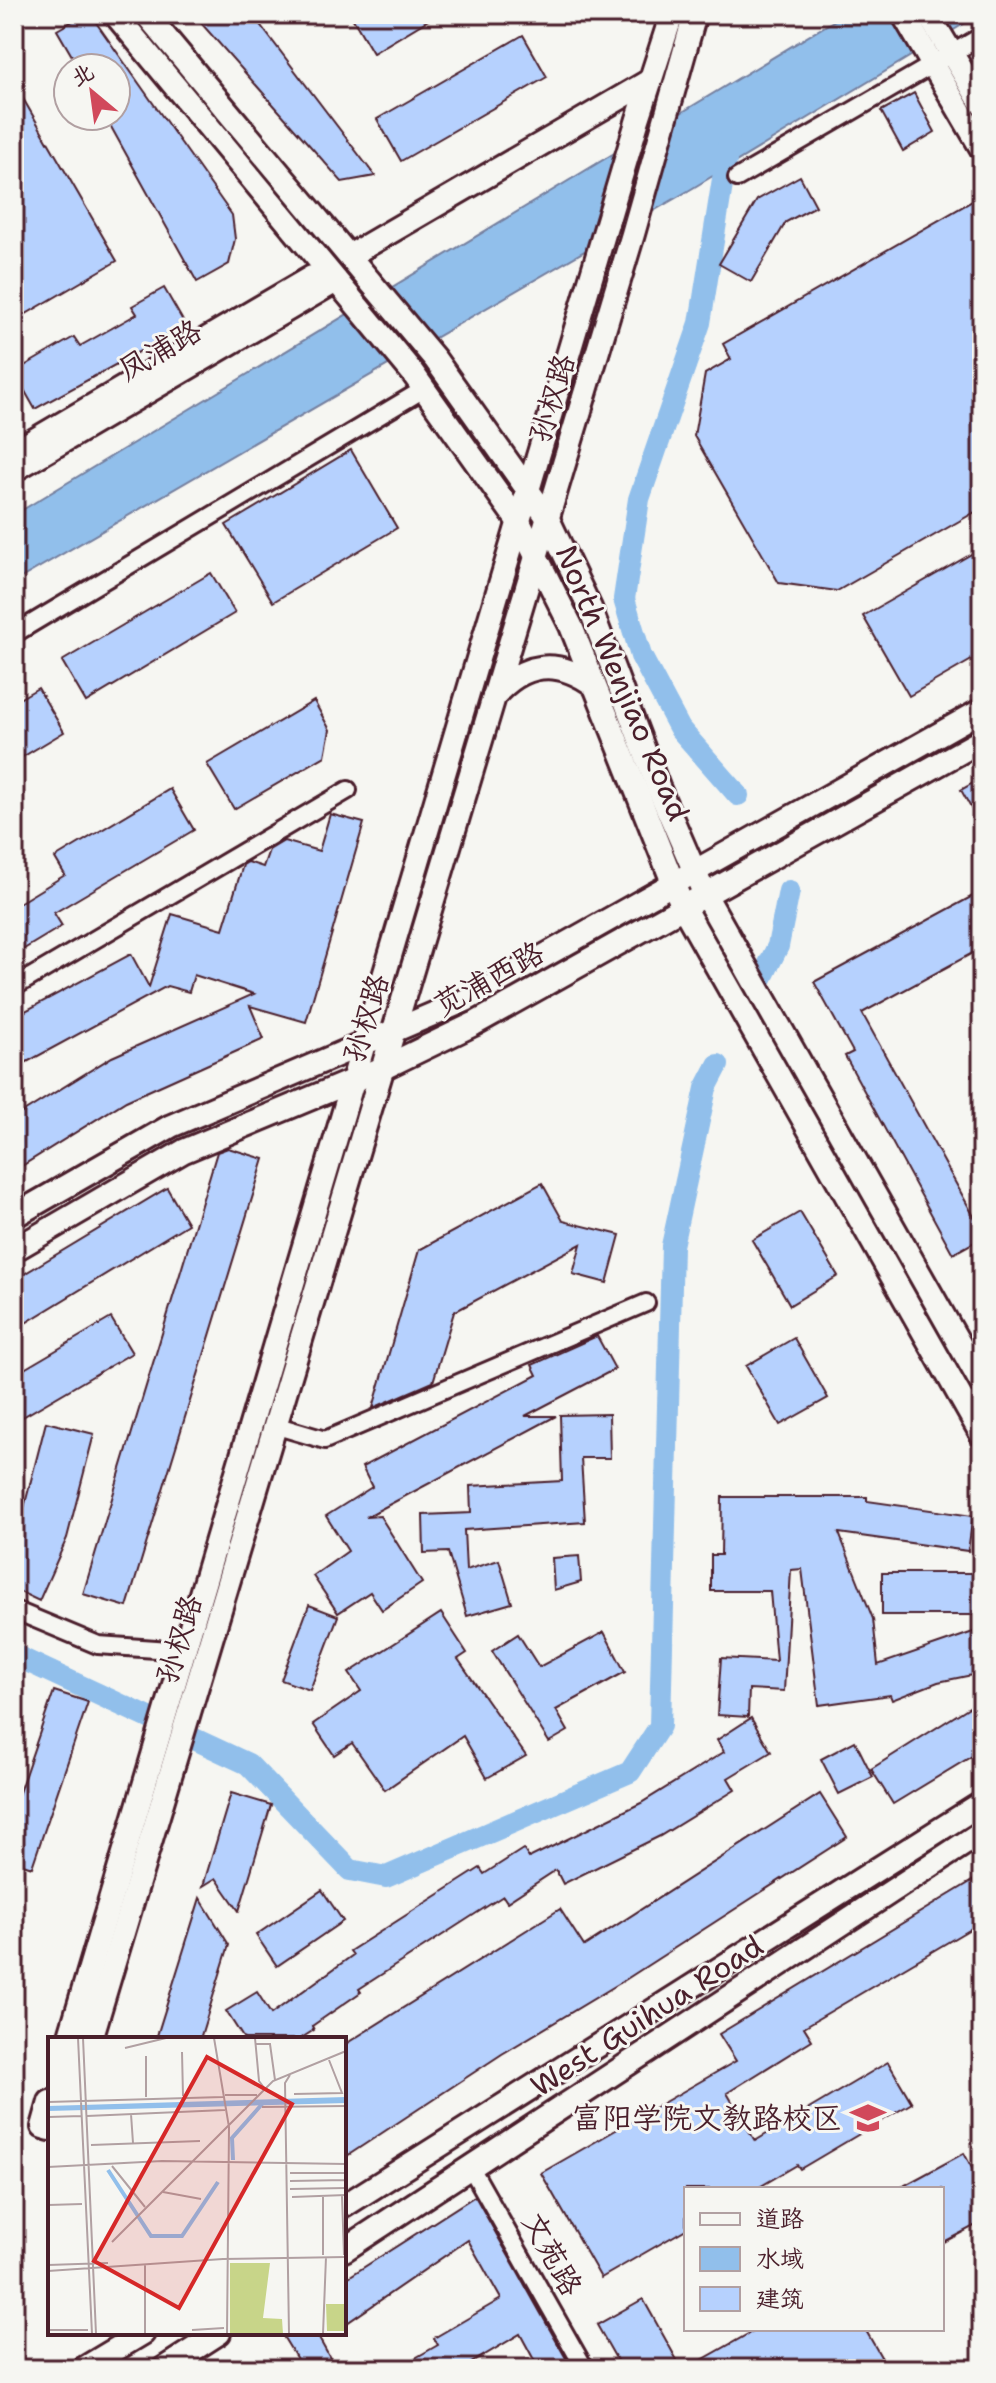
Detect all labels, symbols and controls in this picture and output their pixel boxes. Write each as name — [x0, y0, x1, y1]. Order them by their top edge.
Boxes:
north arrow — [52, 52, 132, 132]
text: 北 — [66, 57, 99, 93]
street label: 凤浦路 — [111, 309, 209, 390]
street label: 孙权路 — [519, 349, 584, 447]
street label: North Wenjiao Road — [546, 539, 699, 827]
street label: 苋浦西路 — [426, 932, 551, 1026]
street label: 孙权路 — [333, 969, 398, 1067]
street label: 孙权路 — [146, 1590, 211, 1688]
street label: West Guihua Road — [523, 1925, 771, 2106]
inset map — [48, 2037, 346, 2335]
place label: 富阳学院文教路校区 — [572, 2097, 842, 2138]
school or university icon: 富阳学院文教路校区 — [849, 2099, 887, 2137]
legend — [684, 2187, 944, 2331]
text: 道路 — [756, 2203, 804, 2235]
street label: 文苑路 — [513, 2204, 592, 2303]
text: 水域 — [756, 2243, 804, 2275]
text: 建筑 — [756, 2283, 804, 2315]

